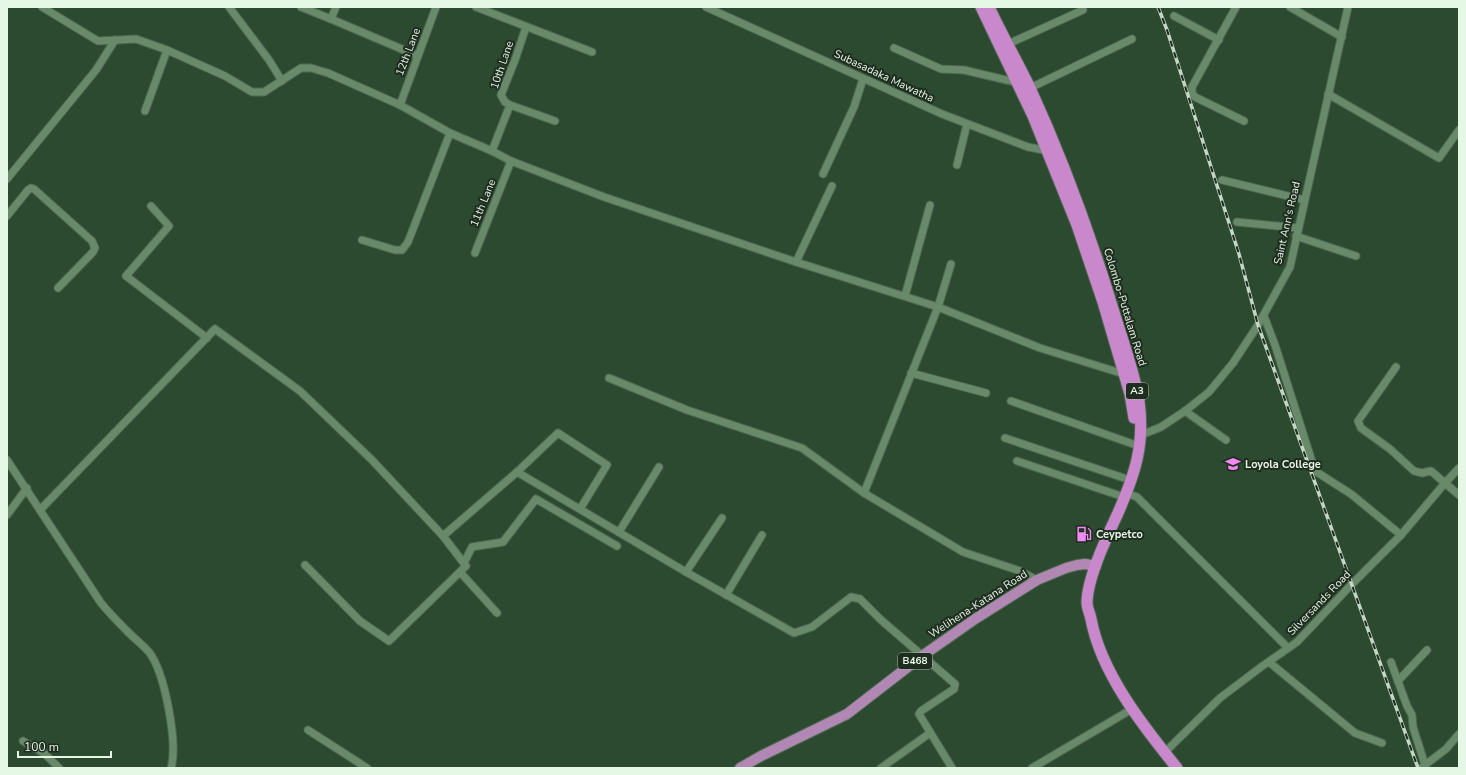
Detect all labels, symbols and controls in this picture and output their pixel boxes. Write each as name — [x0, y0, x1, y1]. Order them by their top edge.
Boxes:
street label: 12th Lane — [392, 26, 424, 78]
street label: 10th Lane — [487, 39, 517, 91]
street label: Subasadaka Mawatha — [832, 46, 937, 106]
street label: 11th Lane — [467, 177, 499, 229]
street label: Saint Ann's Road — [1270, 180, 1304, 266]
street label: Colombo-Puttalam Road — [1100, 246, 1150, 368]
road number: A3 — [1126, 383, 1148, 399]
school or university icon: Loyola College — [1224, 455, 1242, 473]
place label: Loyola College — [1245, 457, 1321, 472]
fuel station icon: Ceypetco — [1075, 525, 1093, 543]
place label: Ceypetco — [1096, 527, 1143, 542]
street label: Welihena-Katana Road — [926, 566, 1030, 642]
street label: Silversands Road — [1284, 567, 1354, 639]
road number: B468 — [898, 653, 932, 669]
scale bar — [18, 733, 111, 759]
text: 100 m — [24, 739, 59, 755]

